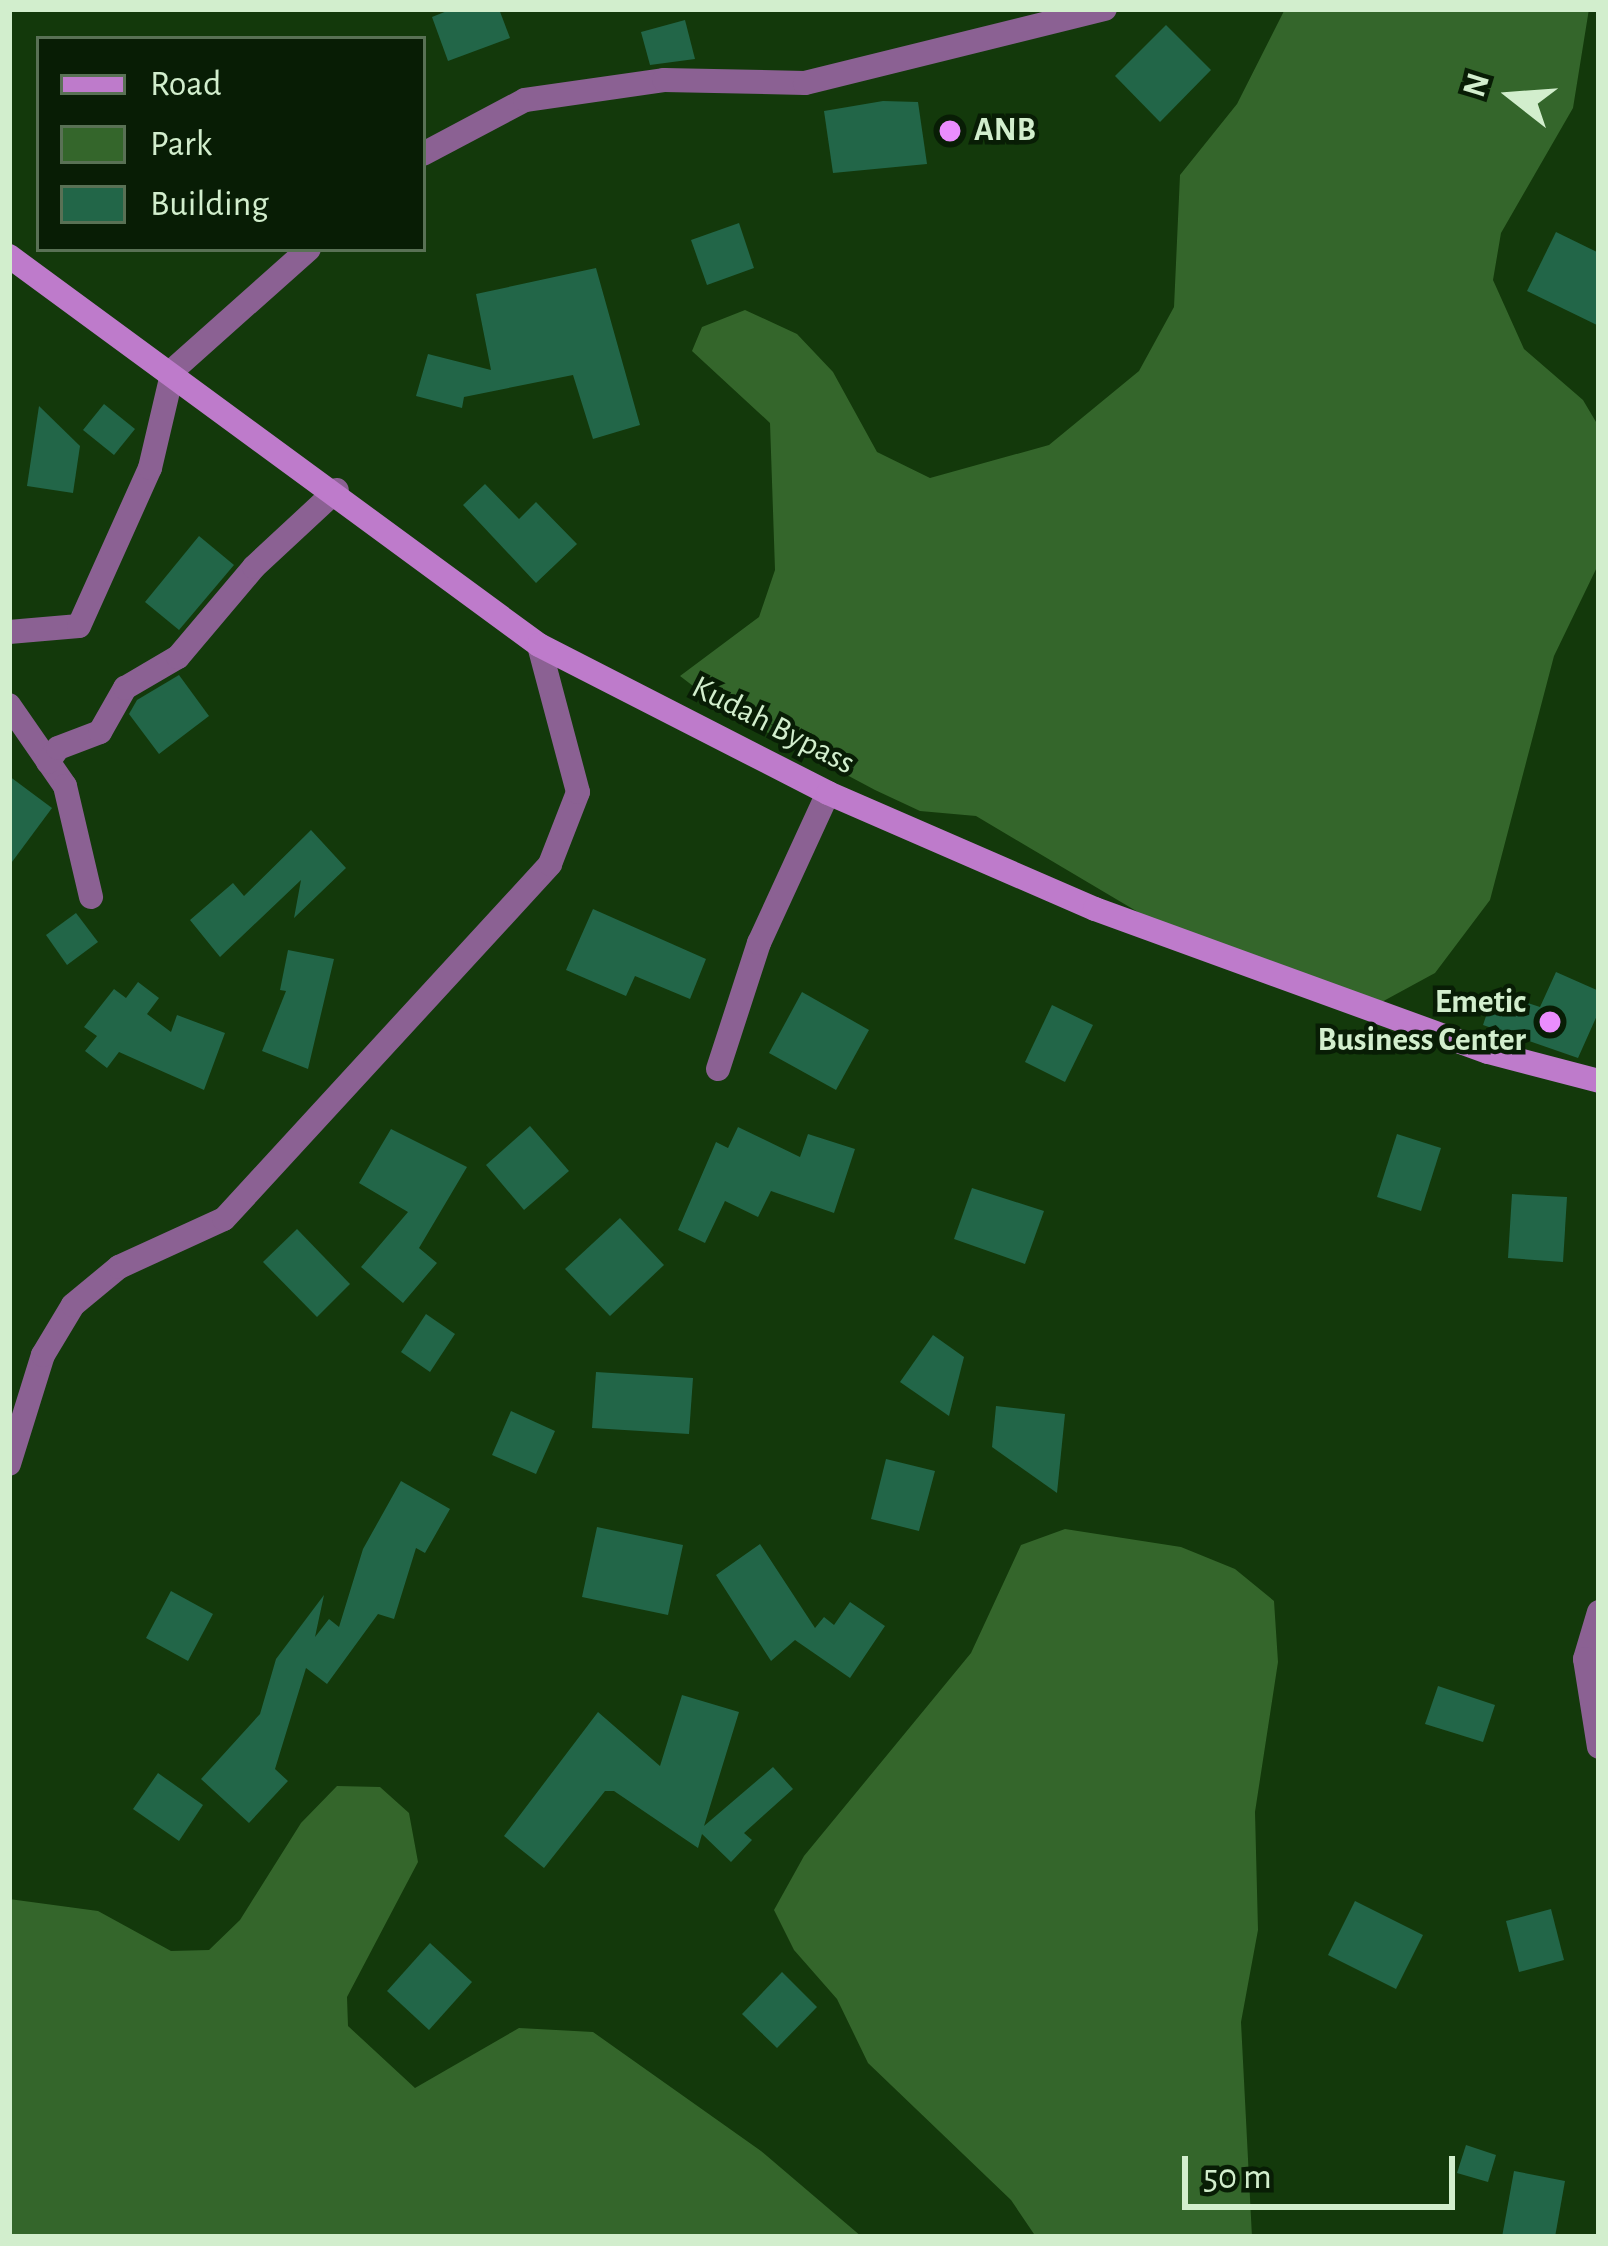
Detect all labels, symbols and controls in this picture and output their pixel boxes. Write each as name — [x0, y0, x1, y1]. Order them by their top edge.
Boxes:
legend — [36, 36, 426, 252]
north arrow — [1452, 36, 1572, 156]
text: Road — [150, 66, 222, 102]
text: N — [1458, 70, 1496, 101]
place label: ANB — [974, 111, 1036, 151]
marker: ANB — [937, 118, 963, 144]
text: Park — [150, 126, 212, 162]
text: Building — [150, 186, 269, 222]
street label: Kudah Bypass — [685, 668, 861, 784]
place label: Emetic Business Center — [1317, 983, 1526, 1061]
marker: Emetic Business Center — [1537, 1009, 1563, 1035]
scale bar — [1188, 2132, 1461, 2206]
text: 50 m — [1203, 2159, 1272, 2195]

